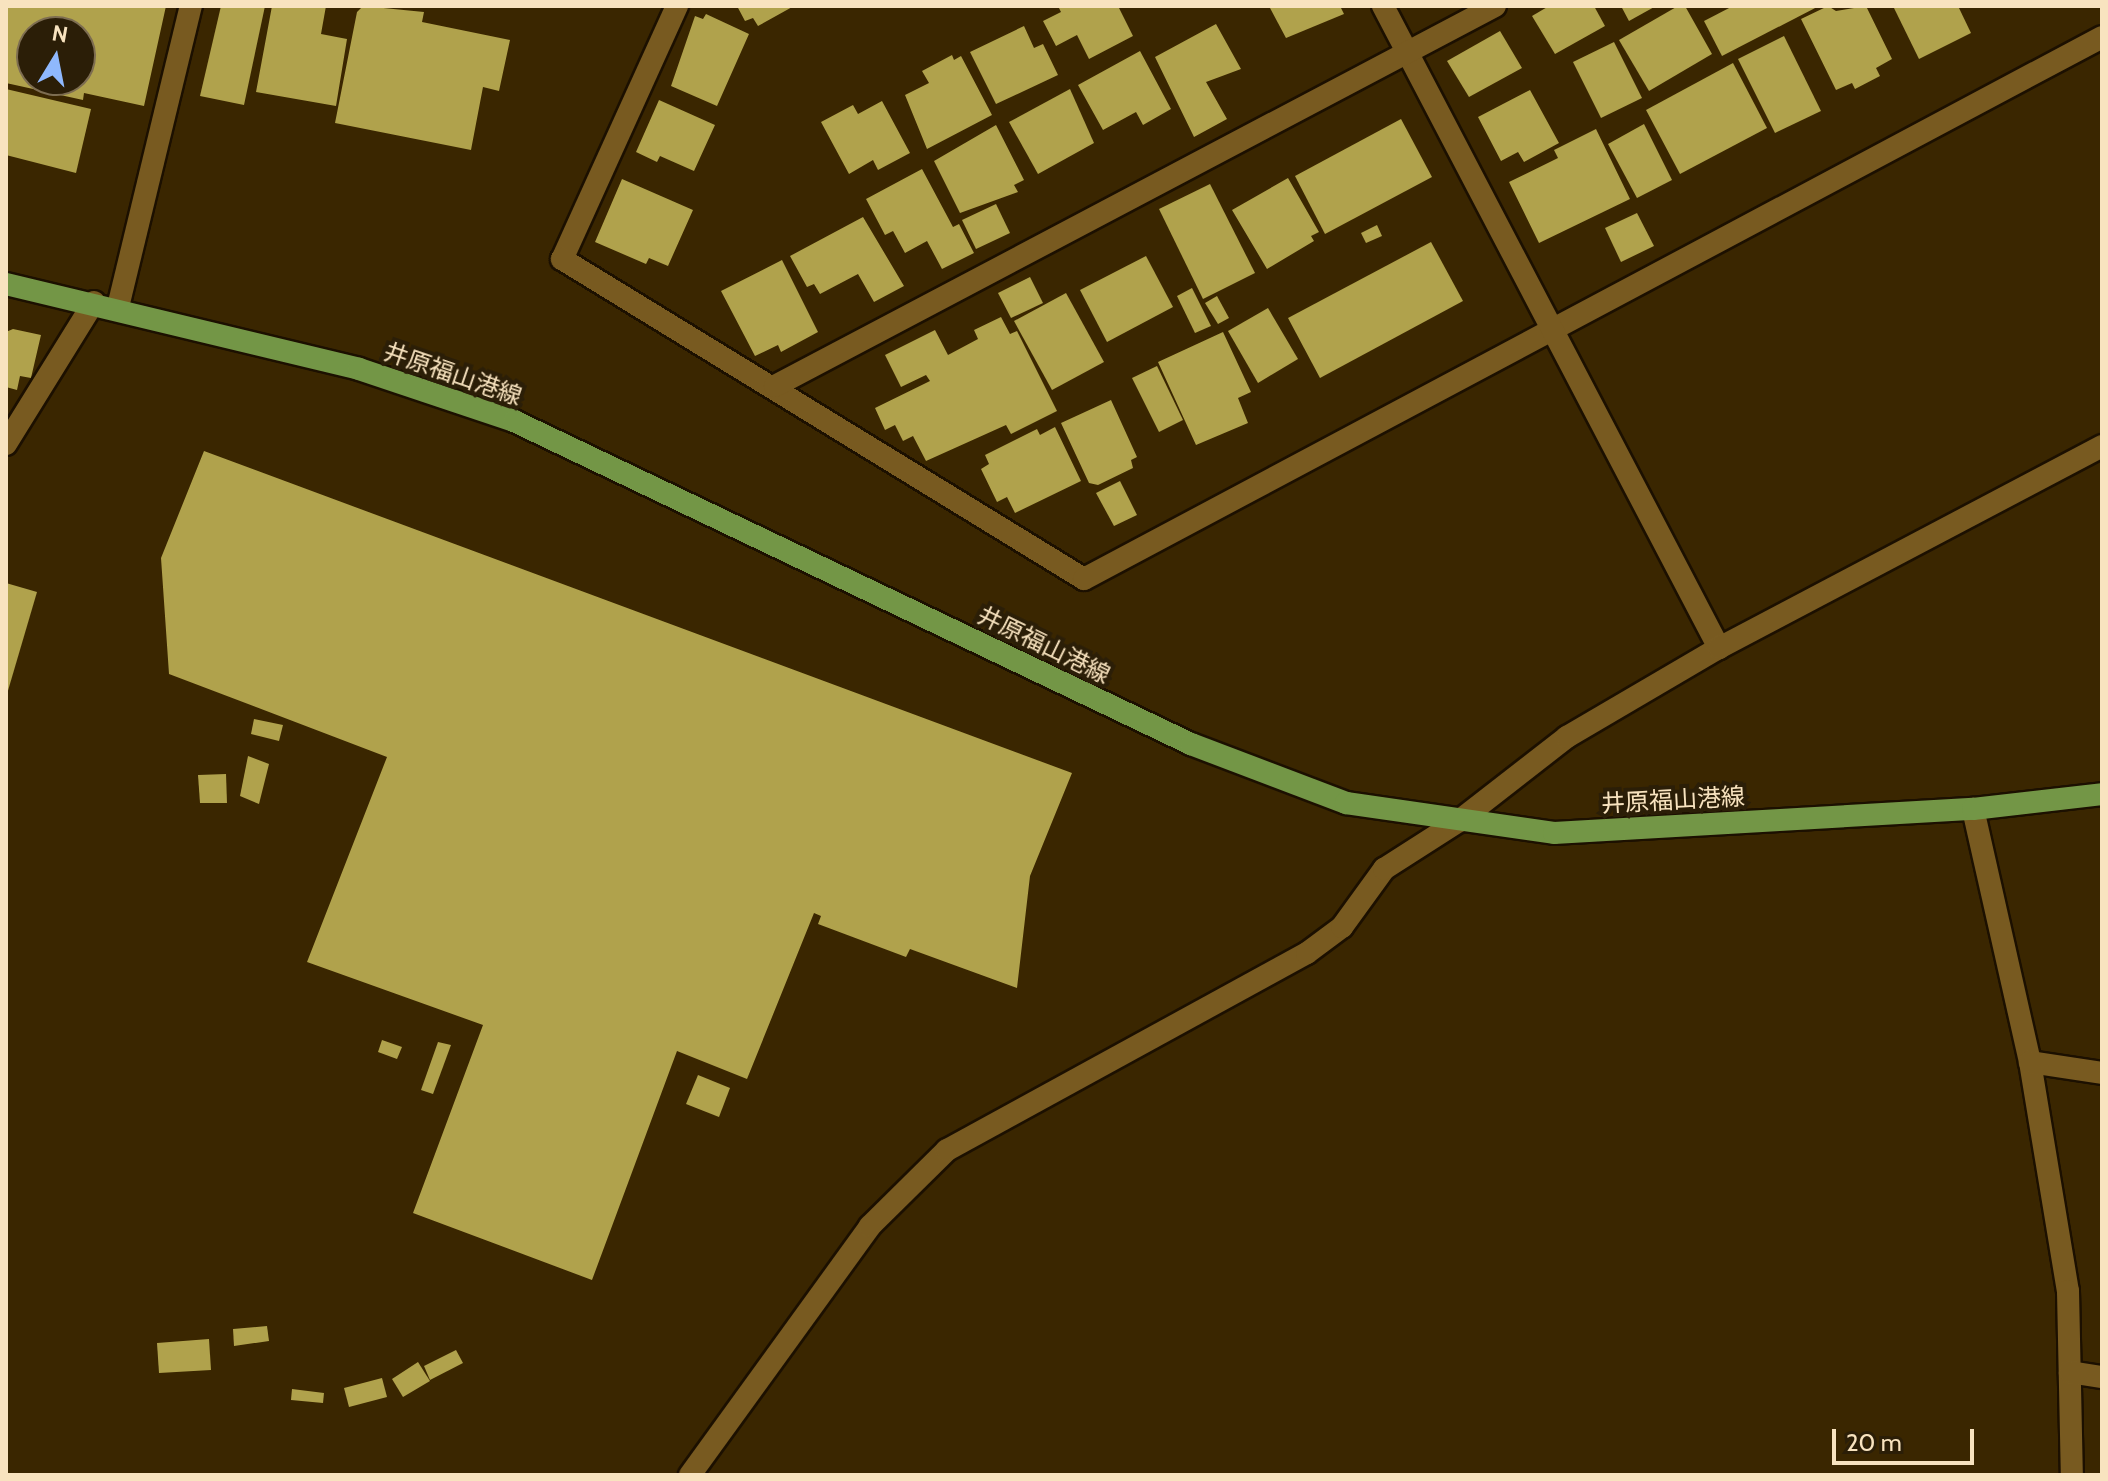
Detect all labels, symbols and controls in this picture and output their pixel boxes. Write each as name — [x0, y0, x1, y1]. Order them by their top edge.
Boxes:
north arrow — [16, 16, 96, 96]
text: N — [50, 19, 70, 48]
street label: 井原福山港線 — [380, 337, 526, 411]
street label: 井原福山港線 — [973, 600, 1115, 690]
street label: 井原福山港線 — [1600, 782, 1746, 818]
scale bar — [1836, 1413, 1978, 1463]
text: 20 m — [1846, 1428, 1902, 1457]

